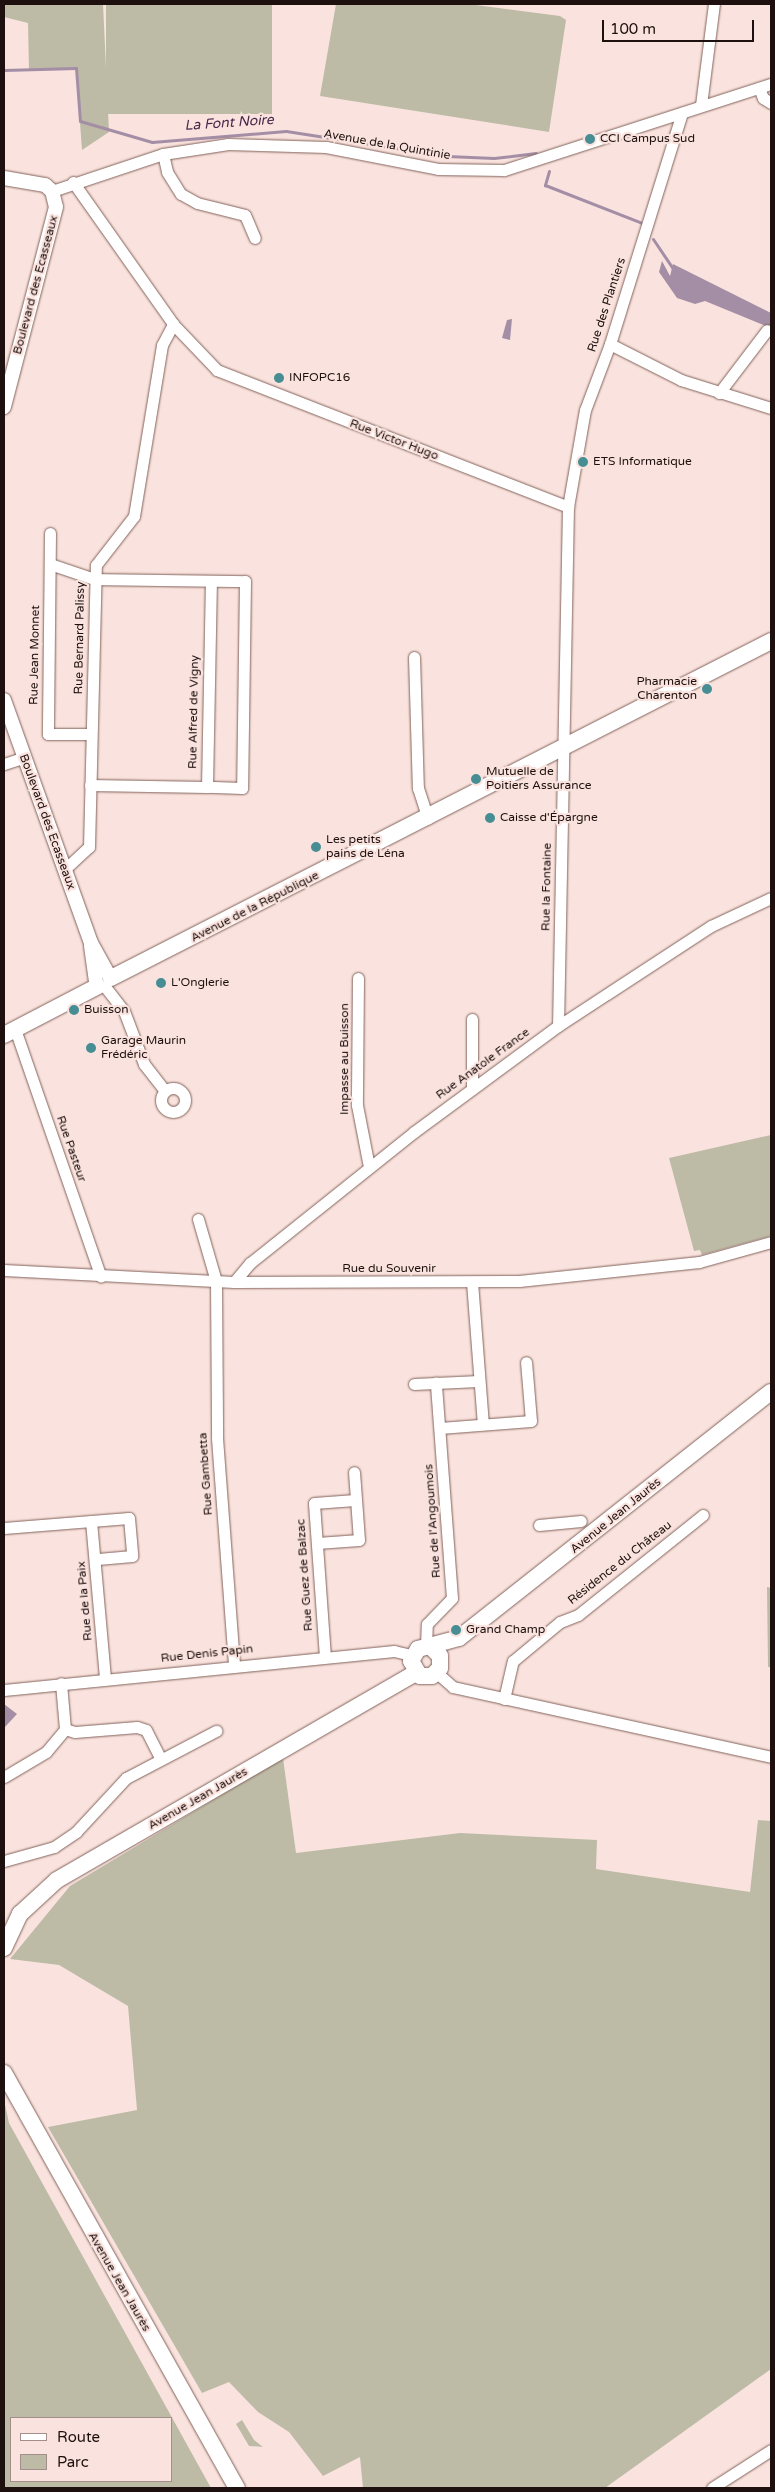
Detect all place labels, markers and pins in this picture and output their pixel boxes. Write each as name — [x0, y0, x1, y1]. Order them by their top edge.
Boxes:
place label: CCI Campus Sud — [600, 132, 695, 146]
marker: CCI Campus Sud — [584, 133, 596, 145]
place label: INFOPC16 — [289, 371, 350, 385]
marker: INFOPC16 — [273, 372, 285, 384]
place label: ETS Informatique — [593, 455, 692, 469]
marker: ETS Informatique — [577, 456, 589, 468]
place label: Pharmacie Charenton — [636, 675, 697, 703]
marker: Pharmacie Charenton — [701, 683, 713, 695]
place label: Mutuelle de Poitiers Assurance — [486, 765, 592, 793]
marker: Mutuelle de Poitiers Assurance — [470, 773, 482, 785]
place label: Caisse d'Épargne — [500, 811, 598, 825]
marker: Caisse d'Épargne — [484, 812, 496, 824]
place label: Les petits pains de Léna — [326, 833, 405, 861]
marker: Les petits pains de Léna — [310, 841, 322, 853]
place label: L'Onglerie — [171, 976, 229, 990]
marker: L'Onglerie — [155, 977, 167, 989]
place label: Buisson — [84, 1003, 129, 1017]
marker: Buisson — [68, 1004, 80, 1016]
place label: Garage Maurin Frédéric — [101, 1034, 186, 1062]
marker: Garage Maurin Frédéric — [85, 1042, 97, 1054]
place label: Grand Champ — [466, 1623, 545, 1637]
marker: Grand Champ — [450, 1624, 462, 1636]

